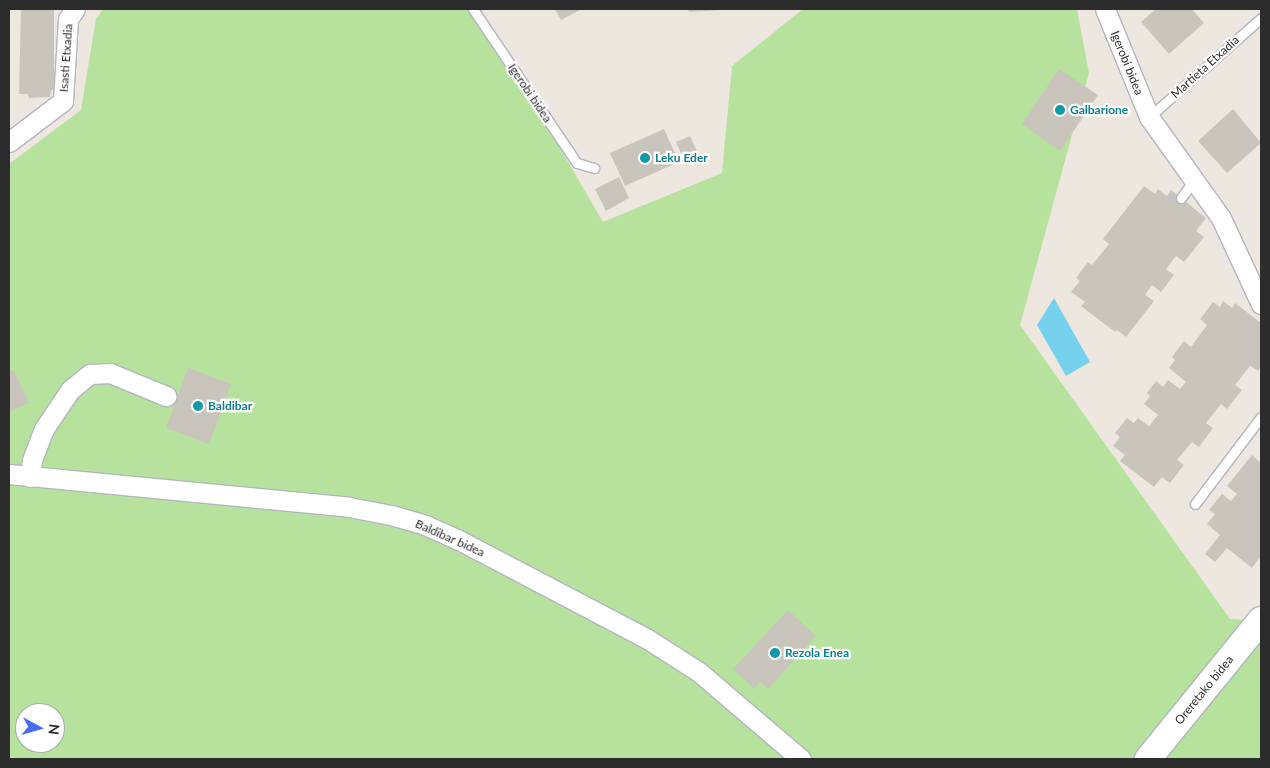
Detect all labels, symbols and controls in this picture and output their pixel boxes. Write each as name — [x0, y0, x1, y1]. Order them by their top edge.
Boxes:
street label: Isasti Etxadia — [56, 23, 76, 93]
street label: Igerobi bidea — [1108, 29, 1146, 97]
street label: Martieta Etxadia — [1168, 33, 1242, 101]
street label: Igerobi bidea — [505, 61, 555, 125]
place label: Galbarione — [1070, 103, 1128, 117]
marker: Galbarione — [1054, 104, 1066, 116]
place label: Leku Eder — [655, 151, 708, 165]
marker: Leku Eder — [639, 152, 651, 164]
place label: Baldibar — [208, 399, 252, 413]
marker: Baldibar — [192, 400, 204, 412]
street label: Baldibar bidea — [413, 516, 487, 560]
place label: Rezola Enea — [785, 646, 849, 660]
marker: Rezola Enea — [769, 647, 781, 659]
street label: Oreretako bidea — [1172, 652, 1236, 728]
north arrow — [15, 703, 65, 753]
text: N — [45, 723, 63, 736]

